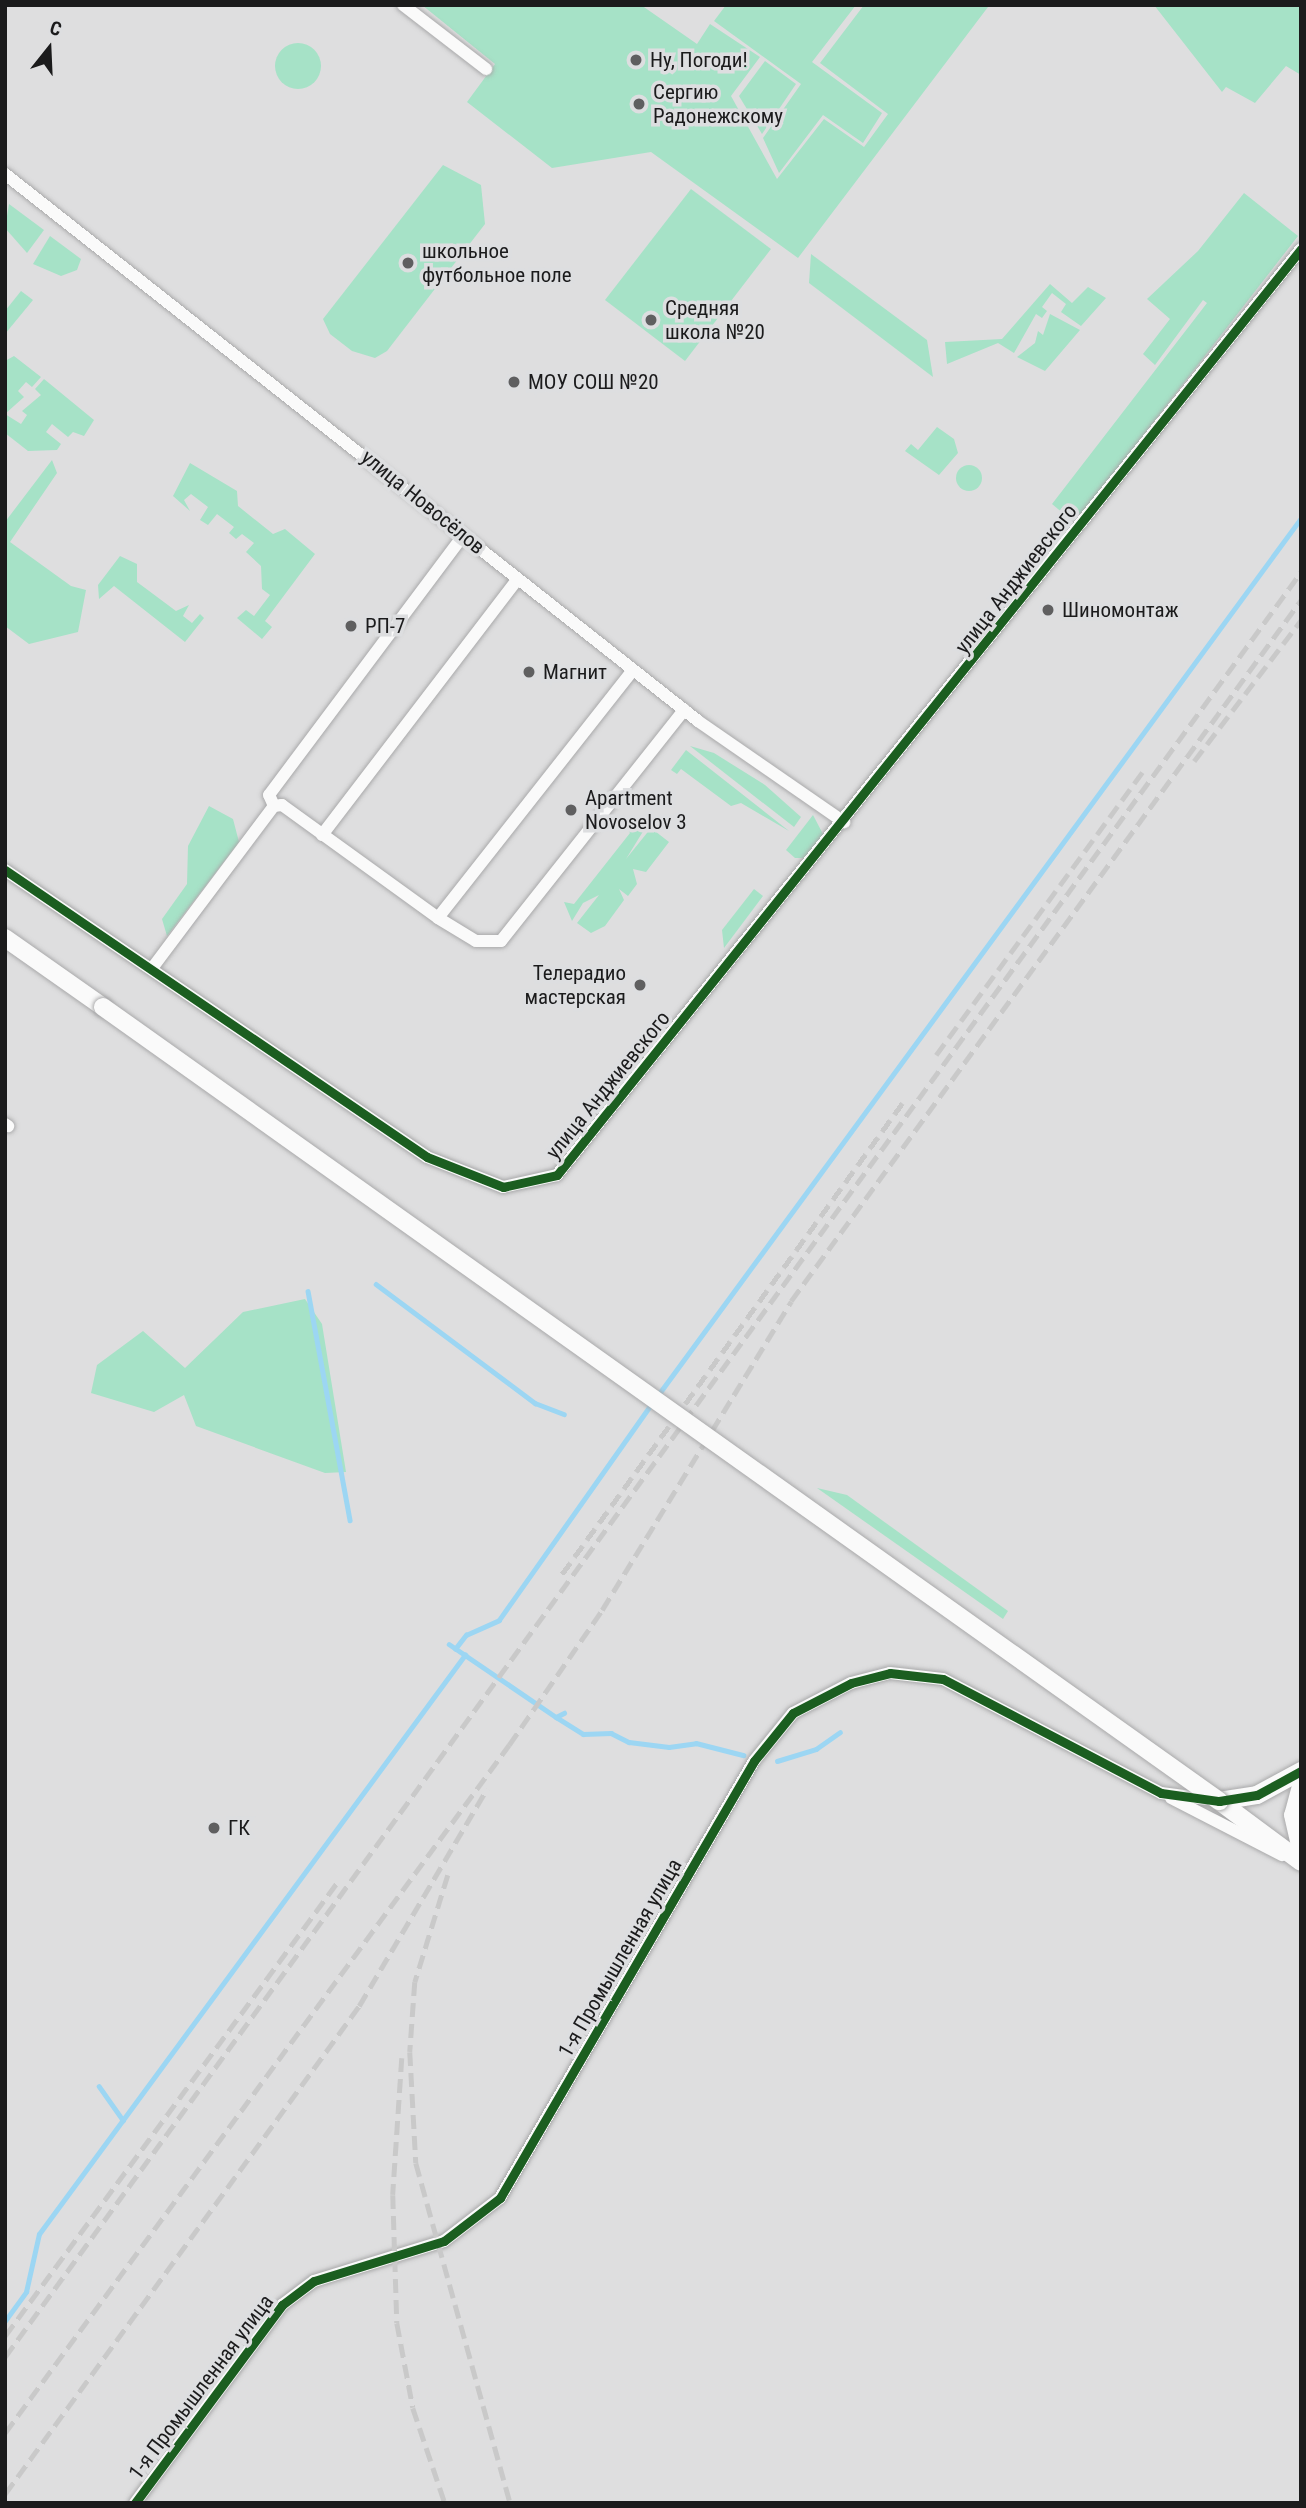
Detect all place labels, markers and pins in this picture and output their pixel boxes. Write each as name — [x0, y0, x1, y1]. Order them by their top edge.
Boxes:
place label: Ну, Погоди! — [650, 47, 748, 73]
marker: Ну, Погоди! — [628, 52, 644, 68]
place label: Сергию Радонежскому — [653, 79, 783, 129]
marker: Сергию Радонежскому — [631, 96, 647, 112]
place label: школьное футбольное поле — [422, 238, 572, 288]
marker: школьное футбольное поле — [400, 255, 416, 271]
place label: Средняя школа №20 — [665, 295, 765, 345]
marker: Средняя школа №20 — [643, 312, 659, 328]
place label: МОУ СОШ №20 — [528, 369, 659, 395]
marker: МОУ СОШ №20 — [506, 374, 522, 390]
place label: Шиномонтаж — [1062, 597, 1179, 623]
marker: Шиномонтаж — [1040, 602, 1056, 618]
place label: РП-7 — [365, 613, 405, 639]
marker: РП-7 — [343, 618, 359, 634]
place label: Магнит — [543, 659, 607, 685]
marker: Магнит — [521, 664, 537, 680]
place label: Apartment Novoselov 3 — [585, 785, 687, 835]
marker: Apartment Novoselov 3 — [563, 802, 579, 818]
place label: Телерадио мастерская — [524, 960, 626, 1010]
marker: Телерадио мастерская — [632, 977, 648, 993]
place label: ГК — [228, 1815, 250, 1841]
marker: ГК — [206, 1820, 222, 1836]

